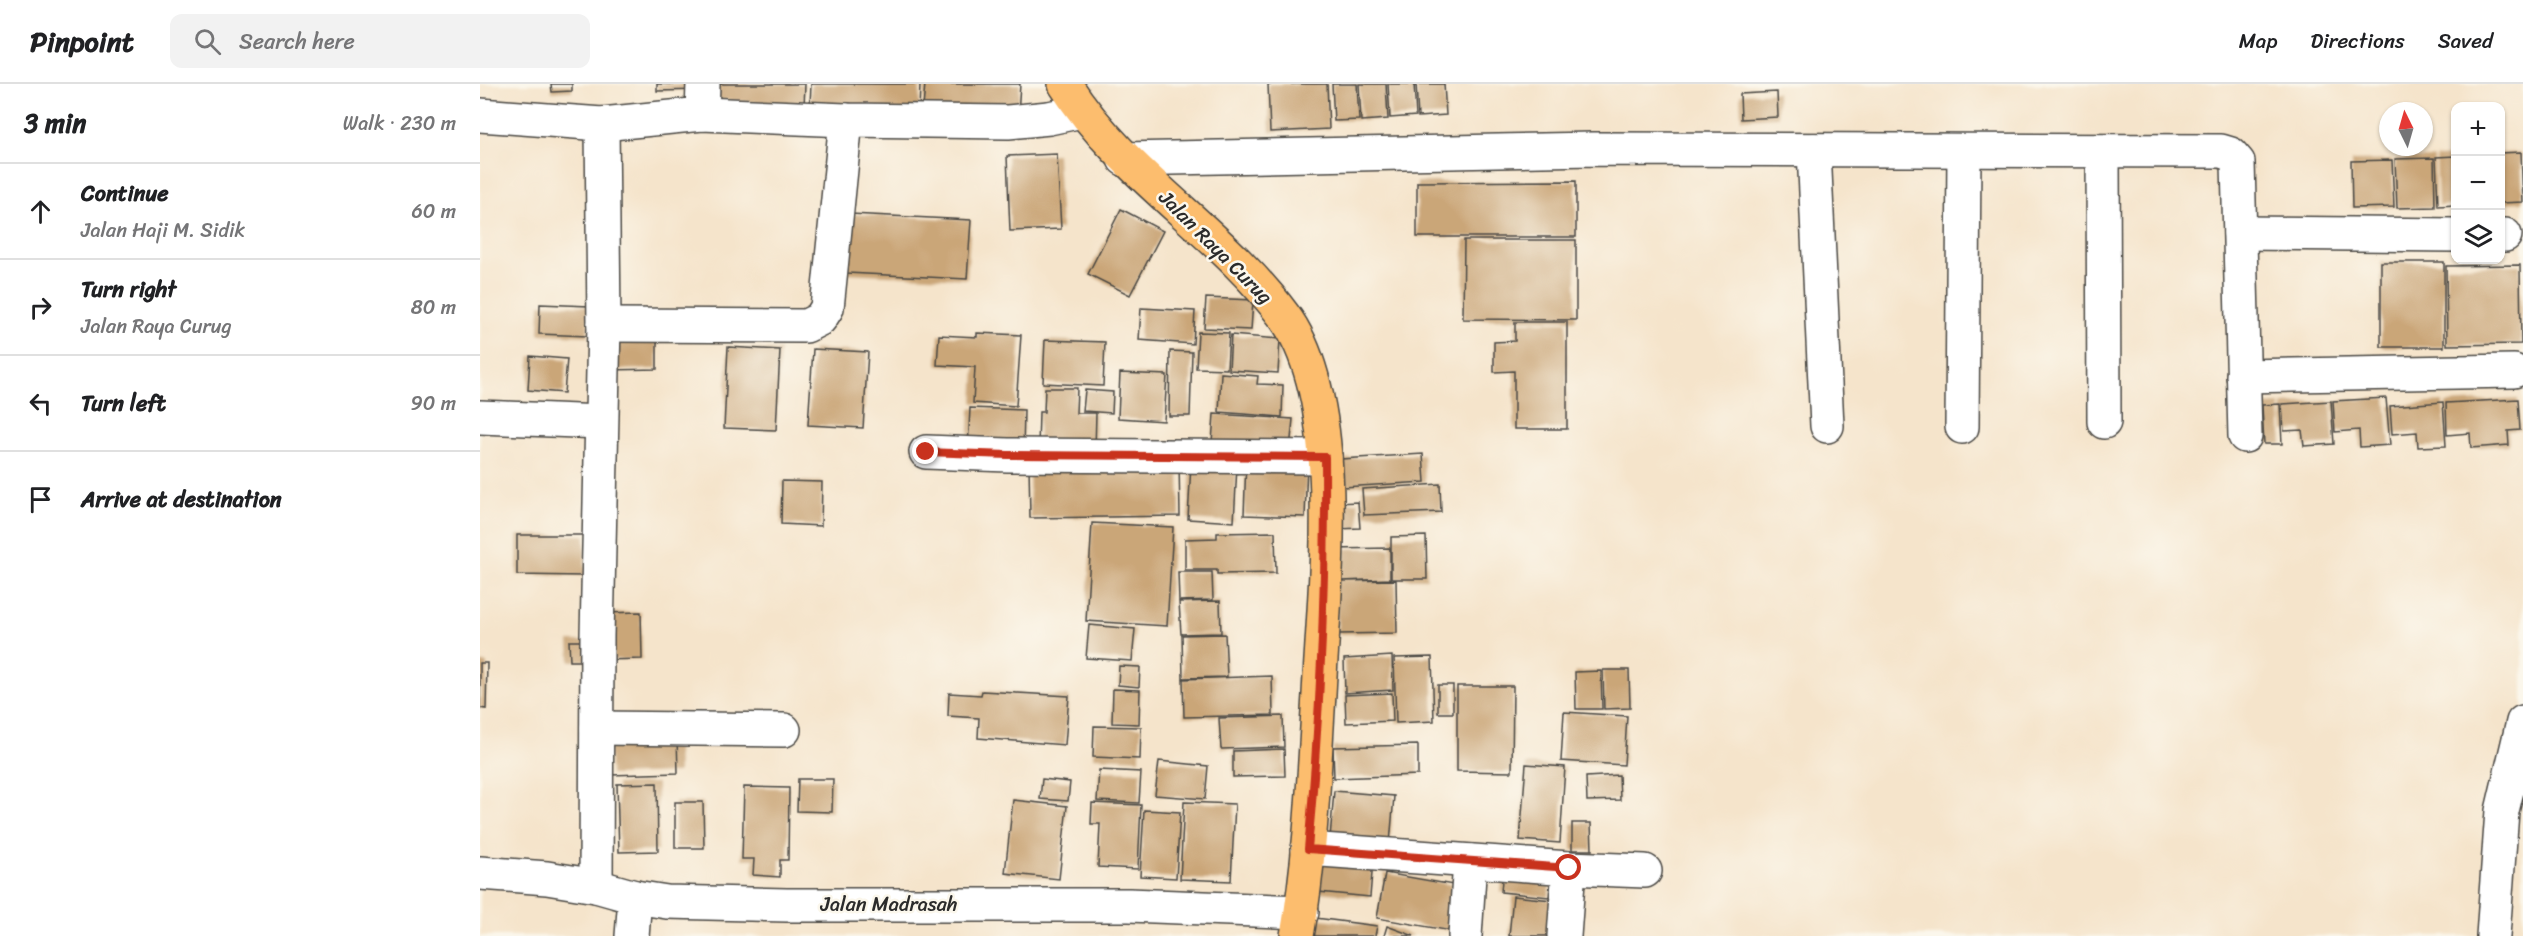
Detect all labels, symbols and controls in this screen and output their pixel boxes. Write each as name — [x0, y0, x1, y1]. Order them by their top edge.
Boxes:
search box — [170, 14, 590, 68]
text: Pinpoint — [30, 17, 134, 66]
text: Search here — [239, 22, 355, 61]
text: Map — [2239, 22, 2277, 60]
text: Directions — [2310, 22, 2405, 60]
text: Saved — [2438, 22, 2493, 60]
icon: search — [191, 25, 224, 58]
text: 3 min — [24, 100, 86, 146]
north arrow — [2379, 102, 2433, 156]
map controls — [2451, 102, 2505, 264]
button: + — [2451, 102, 2505, 156]
text: Walk · 230 m — [343, 106, 456, 141]
button: − — [2451, 156, 2505, 210]
text: Continue — [81, 174, 169, 213]
street label: Jalan Raya Curug — [1149, 181, 1281, 313]
text: 60 m — [411, 194, 456, 229]
icon: ahead — [24, 195, 57, 228]
button: layers — [2451, 210, 2505, 264]
text: Jalan Haji M. Sidik — [81, 213, 245, 248]
text: Turn right — [81, 270, 176, 309]
text: 80 m — [411, 290, 456, 325]
icon: right — [24, 291, 57, 324]
text: Jalan Raya Curug — [81, 309, 232, 344]
text: Turn left — [81, 384, 166, 423]
text: 90 m — [411, 386, 456, 421]
icon: left — [24, 387, 57, 420]
route end — [912, 438, 938, 464]
text: Arrive at destination — [81, 480, 282, 519]
icon: arrive — [24, 483, 57, 516]
route start — [1555, 854, 1581, 880]
street label: Jalan Madrasah — [820, 887, 957, 922]

